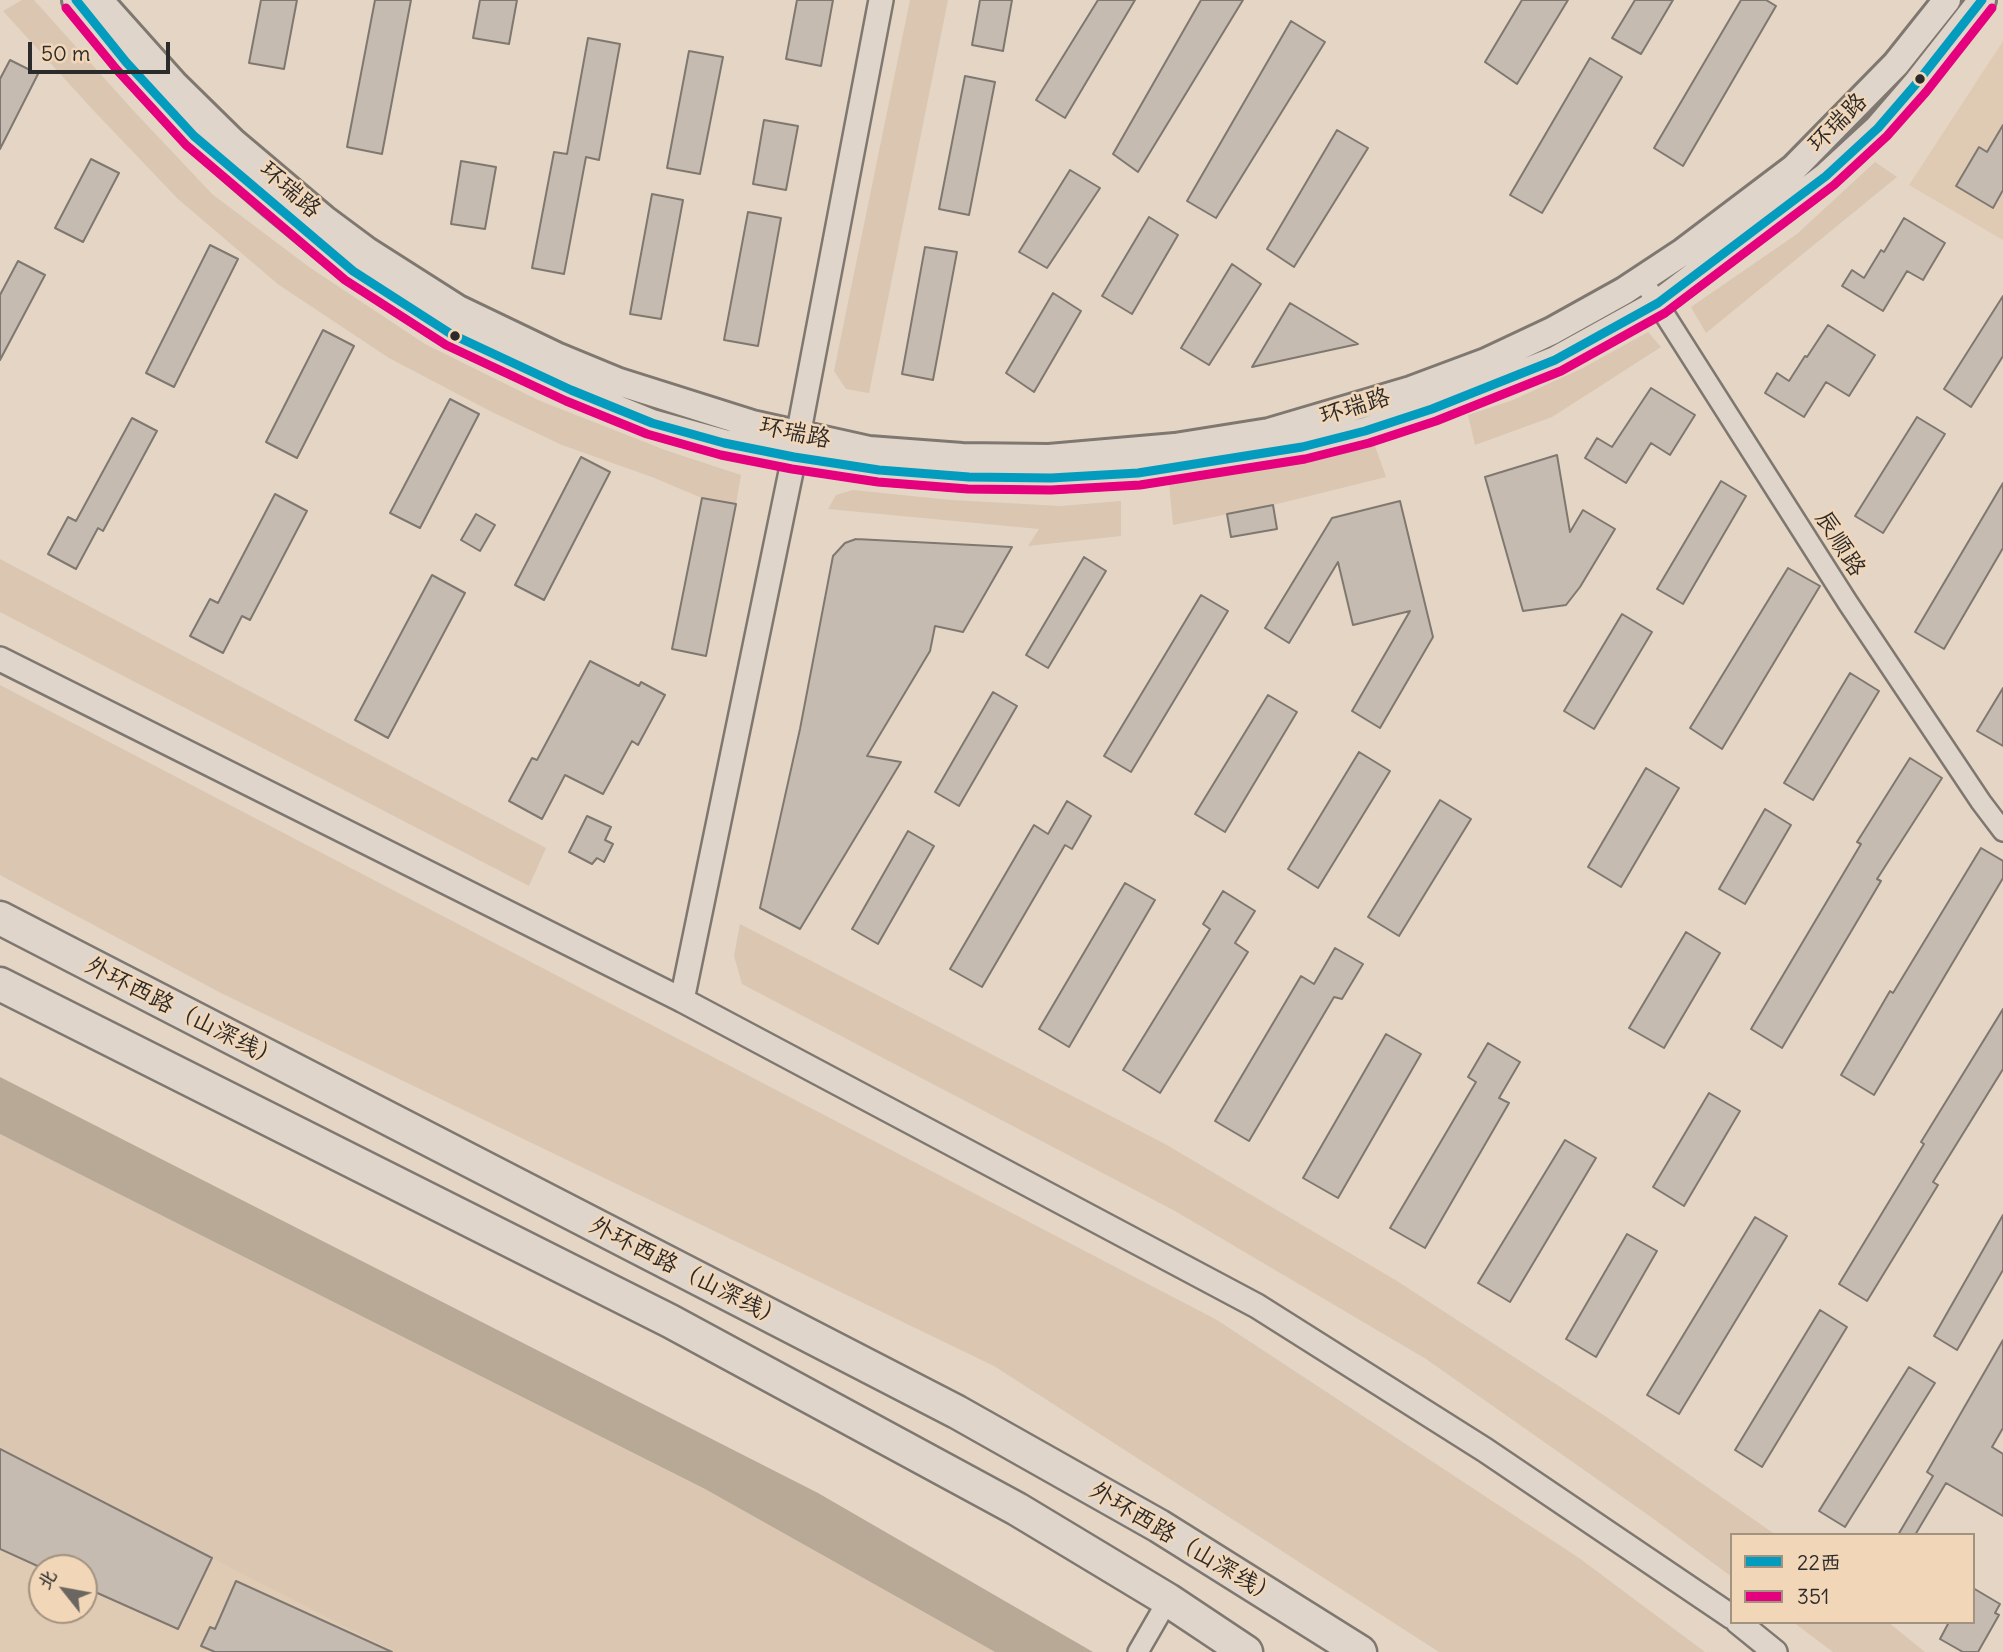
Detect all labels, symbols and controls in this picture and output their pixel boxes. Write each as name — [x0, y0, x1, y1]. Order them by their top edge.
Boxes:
scale bar — [32, 28, 173, 72]
text: 50 m — [41, 40, 90, 67]
unlabelled marker — [1913, 72, 1927, 86]
street label: 环瑞路 — [1802, 87, 1874, 159]
street label: 环瑞路 — [253, 156, 327, 224]
unlabelled marker — [448, 329, 462, 343]
street label: 环瑞路 — [1316, 383, 1394, 431]
street label: 环瑞路 — [757, 411, 833, 455]
street label: 辰顺路 — [1809, 506, 1871, 582]
street label: 外环西路（山深线） — [80, 951, 286, 1075]
street label: 外环西路（山深线） — [584, 1211, 790, 1335]
street label: 外环西路（山深线） — [1084, 1476, 1284, 1612]
legend — [1730, 1533, 1975, 1624]
text: 22西 — [1797, 1549, 1841, 1576]
north arrow — [28, 1554, 98, 1624]
text: 北 — [32, 1565, 62, 1594]
text: 351 — [1797, 1583, 1829, 1610]

